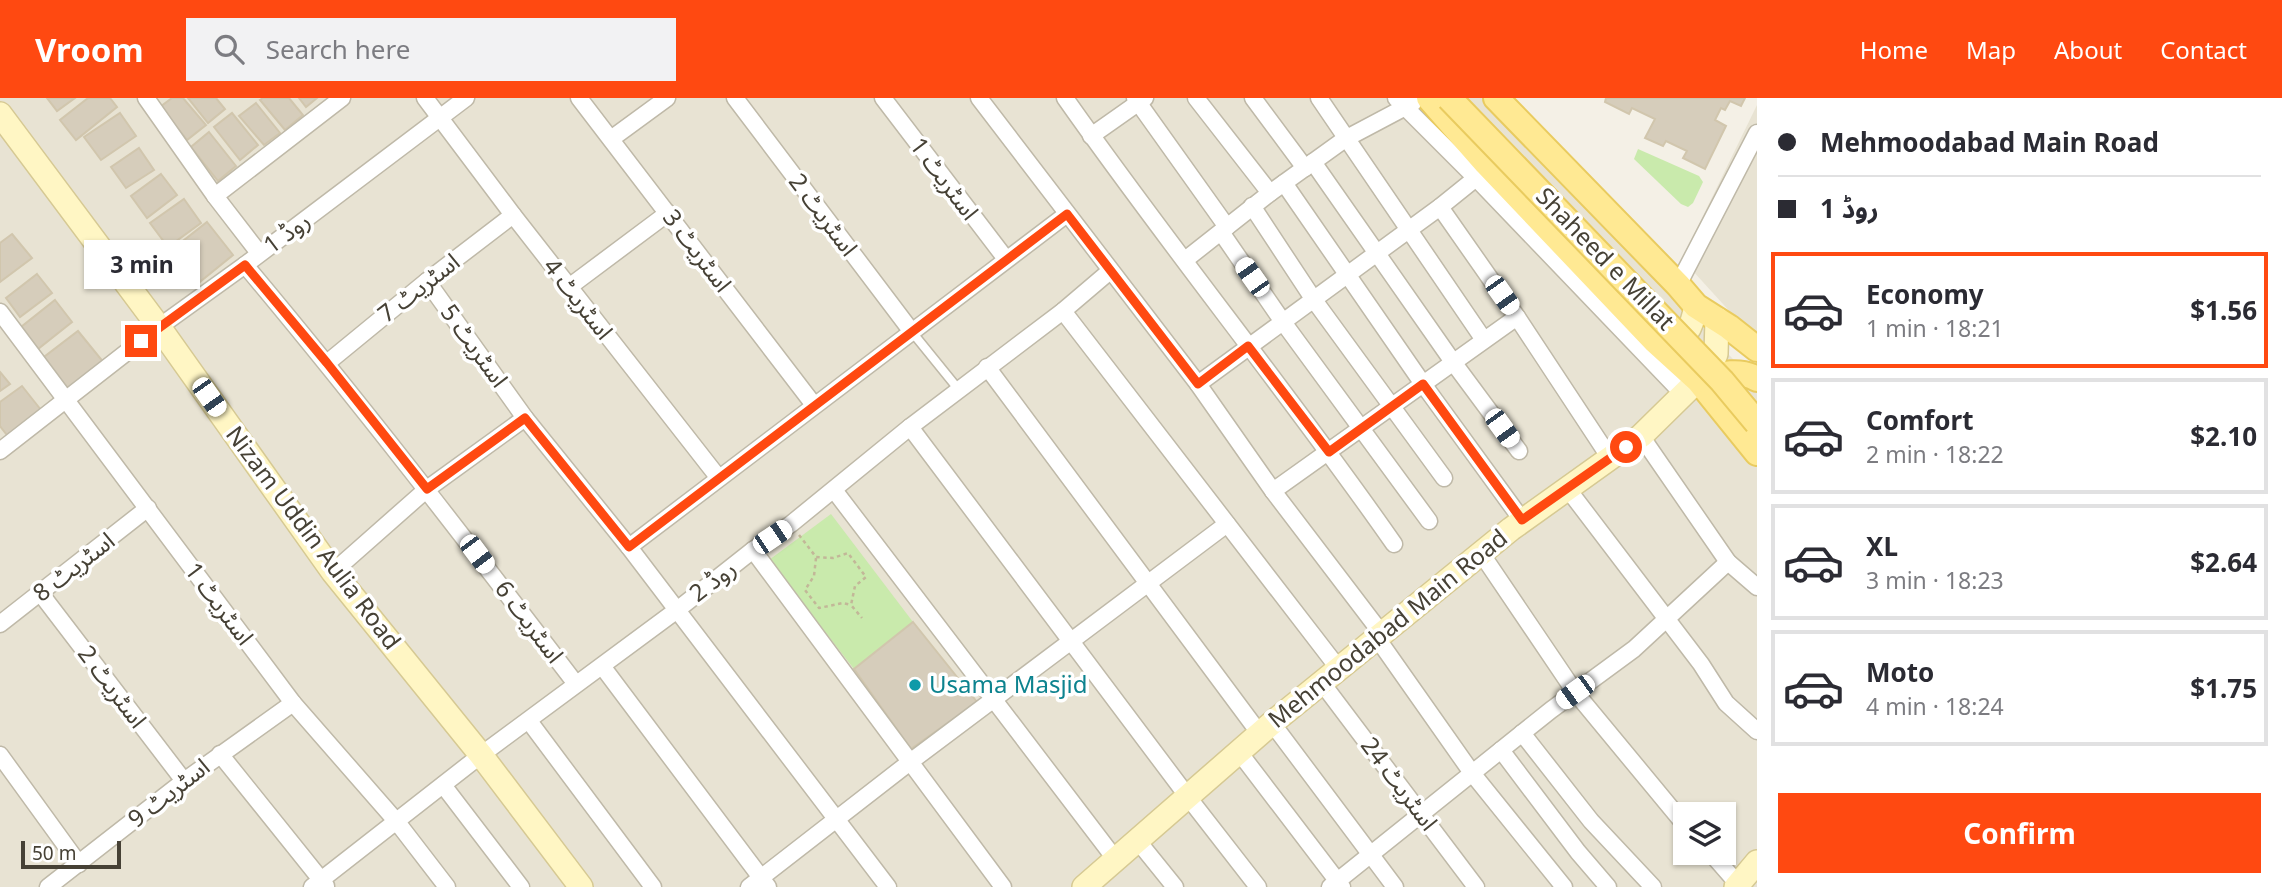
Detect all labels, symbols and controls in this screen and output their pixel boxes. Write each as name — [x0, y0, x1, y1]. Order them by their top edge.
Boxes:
search box — [186, 18, 676, 81]
text: Vroom — [35, 27, 144, 72]
icon: search — [210, 30, 248, 68]
text: Search here — [266, 31, 410, 67]
text: Home — [1860, 33, 1928, 66]
text: Map — [1966, 33, 2016, 66]
text: About — [2054, 33, 2122, 66]
text: Contact — [2160, 33, 2247, 66]
text: Mehmoodabad Main Road — [1820, 124, 2159, 160]
street label: اسٹریٹ 1 — [903, 130, 987, 226]
street label: اسٹریٹ 2 — [782, 166, 866, 262]
street label: Shaheed e Millat — [1529, 179, 1683, 337]
text: روڈ 1 — [1820, 190, 1879, 226]
street label: اسٹریٹ 3 — [656, 202, 740, 298]
street label: روڈ 1 — [256, 203, 316, 260]
callout: 3 min — [83, 240, 199, 288]
street label: اسٹریٹ 7 — [370, 244, 466, 329]
text: 3 min — [110, 248, 174, 280]
street label: اسٹریٹ 4 — [537, 250, 622, 346]
car — [1232, 254, 1273, 300]
car — [1482, 272, 1523, 318]
text: Economy — [1866, 276, 1984, 312]
icon: car — [1782, 279, 1845, 342]
text: $1.56 — [2190, 292, 2257, 328]
street label: اسٹریٹ 5 — [434, 297, 517, 394]
text: 1 min · 18:21 — [1866, 312, 2004, 344]
route end — [125, 325, 157, 357]
car — [189, 374, 230, 420]
text: Comfort — [1866, 402, 1974, 438]
car — [1482, 405, 1523, 451]
icon: car — [1782, 405, 1845, 468]
text: $2.10 — [2190, 418, 2257, 454]
street label: Nizam Uddin Aulia Road — [219, 419, 409, 656]
route start — [1610, 431, 1642, 463]
text: 2 min · 18:22 — [1866, 438, 2004, 470]
car — [749, 517, 796, 557]
street label: Mehmoodabad Main Road — [1260, 521, 1514, 735]
street label: اسٹریٹ 8 — [25, 523, 121, 608]
text: XL — [1866, 528, 1898, 564]
car — [456, 531, 499, 577]
icon: car — [1782, 531, 1845, 594]
text: $2.64 — [2190, 544, 2257, 580]
street label: روڈ 2 — [682, 551, 742, 609]
street label: اسٹریٹ 1 — [178, 555, 262, 651]
text: 3 min · 18:23 — [1866, 564, 2004, 596]
street label: اسٹریٹ 6 — [488, 573, 572, 669]
street label: اسٹریٹ 2 — [71, 638, 155, 734]
text: Moto — [1866, 654, 1934, 690]
icon: car — [1782, 657, 1845, 720]
place label: Usama Masjid — [929, 667, 1088, 700]
text: $1.75 — [2190, 670, 2257, 706]
car — [1552, 671, 1599, 713]
marker: Usama Masjid — [907, 677, 923, 693]
text: 4 min · 18:24 — [1866, 690, 2004, 722]
street label: اسٹریٹ 24 — [1354, 729, 1446, 837]
street label: اسٹریٹ 9 — [120, 749, 216, 834]
button: Confirm — [1778, 793, 2261, 873]
map controls — [1673, 802, 1736, 865]
button: layers — [1673, 802, 1736, 865]
scale bar — [21, 838, 121, 870]
text: 50 m — [32, 840, 76, 866]

